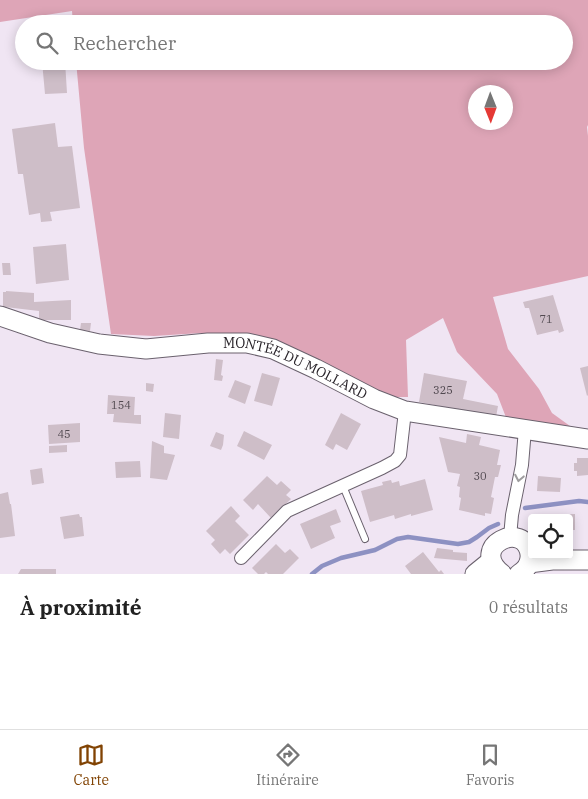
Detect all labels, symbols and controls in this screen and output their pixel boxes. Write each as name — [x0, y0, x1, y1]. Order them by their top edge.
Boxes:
search box — [15, 15, 573, 70]
icon: search — [33, 29, 61, 57]
text: Rechercher — [73, 31, 176, 55]
north arrow — [468, 85, 513, 130]
house number: 71 — [539, 312, 553, 326]
street label: MONTÉE DU MOLLARD — [223, 334, 371, 403]
house number: 325 — [433, 383, 453, 397]
house number: 154 — [111, 398, 131, 412]
house number: 45 — [57, 427, 71, 441]
house number: 30 — [473, 469, 487, 483]
one-way arrow — [515, 473, 525, 482]
map controls — [528, 514, 573, 559]
button: locate — [528, 514, 573, 559]
text: À proximité — [20, 593, 142, 621]
text: 0 résultats — [489, 597, 568, 617]
tab: Carte — [74, 741, 109, 789]
tab: Itinéraire — [256, 741, 319, 789]
tab: Favoris — [466, 741, 514, 789]

